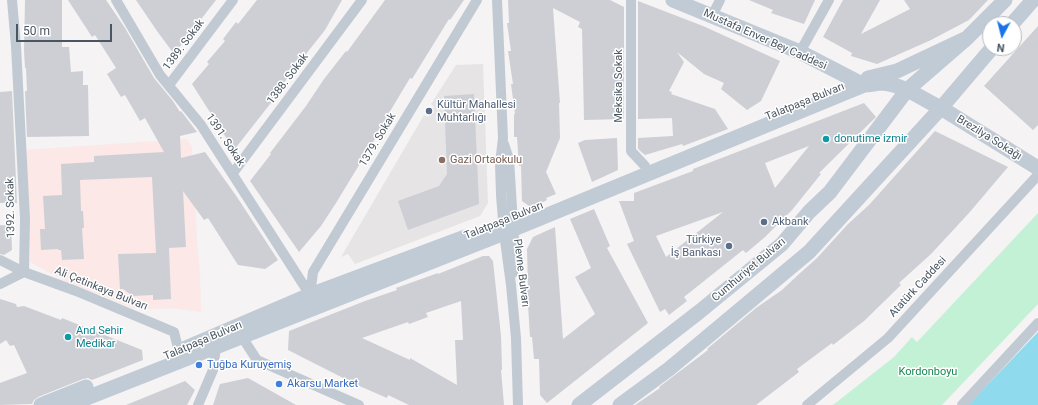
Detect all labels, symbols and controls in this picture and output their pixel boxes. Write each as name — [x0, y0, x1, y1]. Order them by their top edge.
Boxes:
street label: Mustafa Enver Bey Caddesi — [701, 7, 829, 73]
scale bar — [18, 16, 114, 42]
north arrow — [982, 16, 1022, 56]
street label: 1389. Sokak — [161, 17, 207, 73]
text: 50 m — [23, 24, 50, 38]
text: N — [996, 40, 1005, 54]
street label: Meksika Sokak — [612, 49, 626, 123]
street label: 1388. Sokak — [265, 51, 311, 107]
street label: Talatpaşa Bulvarı — [764, 80, 846, 124]
place label: Kültür Mahallesi Muhtarlığı — [437, 98, 516, 124]
marker: Kültür Mahallesi Muhtarlığı — [424, 106, 434, 116]
street label: 1391. Sokak — [203, 111, 247, 169]
street label: 1379. Sokak — [357, 111, 399, 169]
street label: Brezilya Sokağı — [954, 113, 1024, 163]
place label: donutime izmir — [834, 132, 907, 146]
marker: donutime izmir — [821, 134, 831, 144]
place label: Gazi Ortaokulu — [450, 153, 522, 167]
marker: Gazi Ortaokulu — [437, 155, 447, 165]
street label: 1392. Sokak — [4, 178, 18, 238]
street label: Talatpaşa Bulvarı — [463, 199, 545, 243]
place label: Akbank — [772, 215, 809, 229]
marker: Akbank — [759, 217, 769, 227]
place label: Türkiye İş Bankası — [671, 233, 721, 259]
street label: Cumhuriyet Bulvarı — [710, 235, 788, 305]
street label: Plevne Bulvarı — [510, 238, 532, 308]
marker: Türkiye İş Bankası — [724, 241, 734, 251]
street label: Atatürk Caddesi — [887, 254, 949, 320]
street label: Ali Çetinkaya Bulvarı — [53, 264, 149, 314]
street label: Talatpaşa Bulvarı — [162, 319, 244, 363]
place label: And Sehir Medikar — [76, 324, 123, 350]
marker: And Sehir Medikar — [63, 332, 73, 342]
place label: Tuğba Kuruyemiş — [207, 358, 292, 372]
marker: Tuğba Kuruyemiş — [194, 360, 204, 370]
park label: Kordonboyu — [899, 365, 957, 379]
place label: Akarsu Market — [287, 377, 358, 391]
marker: Akarsu Market — [274, 379, 284, 389]

